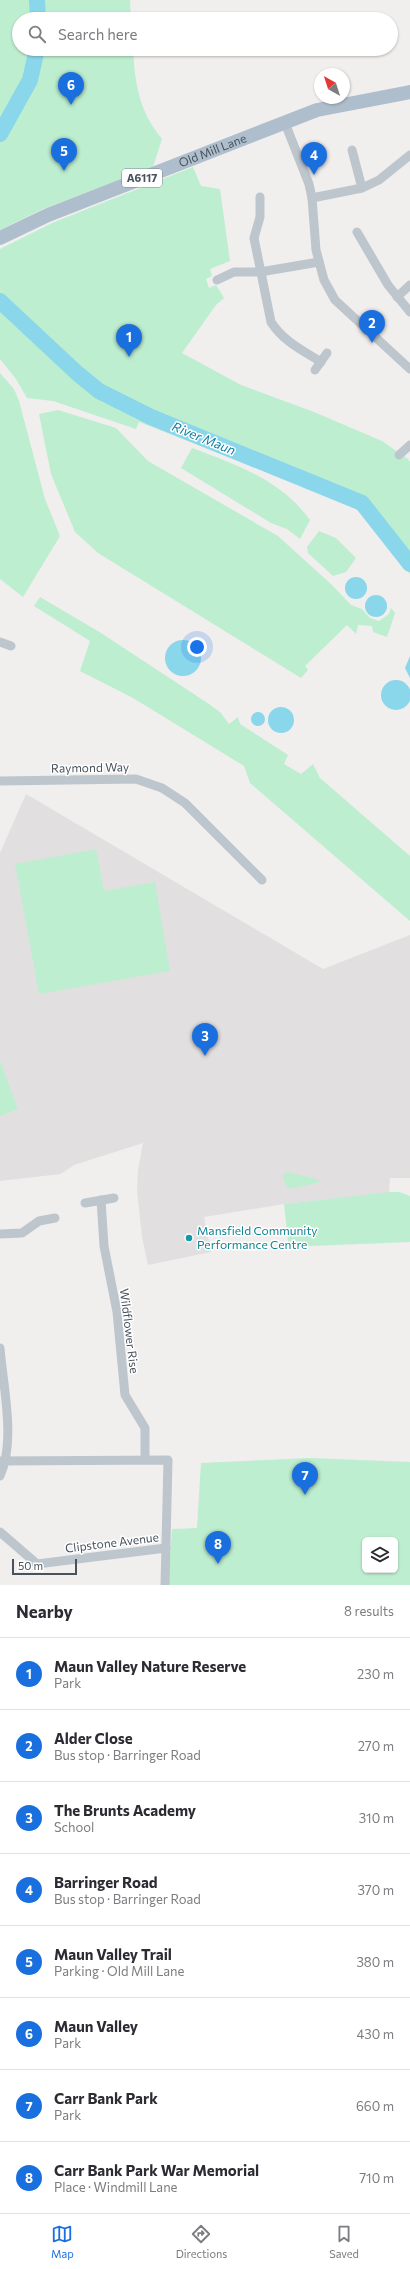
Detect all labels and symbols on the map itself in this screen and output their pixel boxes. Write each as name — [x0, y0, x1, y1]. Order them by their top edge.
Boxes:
north arrow — [314, 68, 350, 104]
pin: 6 — [58, 72, 84, 105]
street label: Old Mill Lane — [176, 130, 248, 169]
pin: 5 — [51, 138, 77, 171]
pin: 4 — [301, 142, 327, 175]
road number: A6117 — [122, 169, 162, 187]
pin: 2 — [359, 310, 385, 343]
pin: 1 — [116, 324, 142, 357]
water label: River Maun — [170, 418, 238, 458]
your location — [187, 637, 207, 657]
street label: Raymond Way — [51, 759, 129, 775]
pin: 3 — [192, 1023, 218, 1056]
place label: Mansfield Community Performance Centre — [197, 1223, 318, 1251]
marker: Mansfield Community Performance Centre — [184, 1233, 194, 1243]
street label: Wildflower Rise — [118, 1287, 142, 1374]
pin: 7 — [292, 1462, 318, 1495]
street label: Clipstone Avenue — [64, 1529, 160, 1555]
pin: 8 — [205, 1531, 231, 1564]
scale bar — [12, 1557, 77, 1576]

